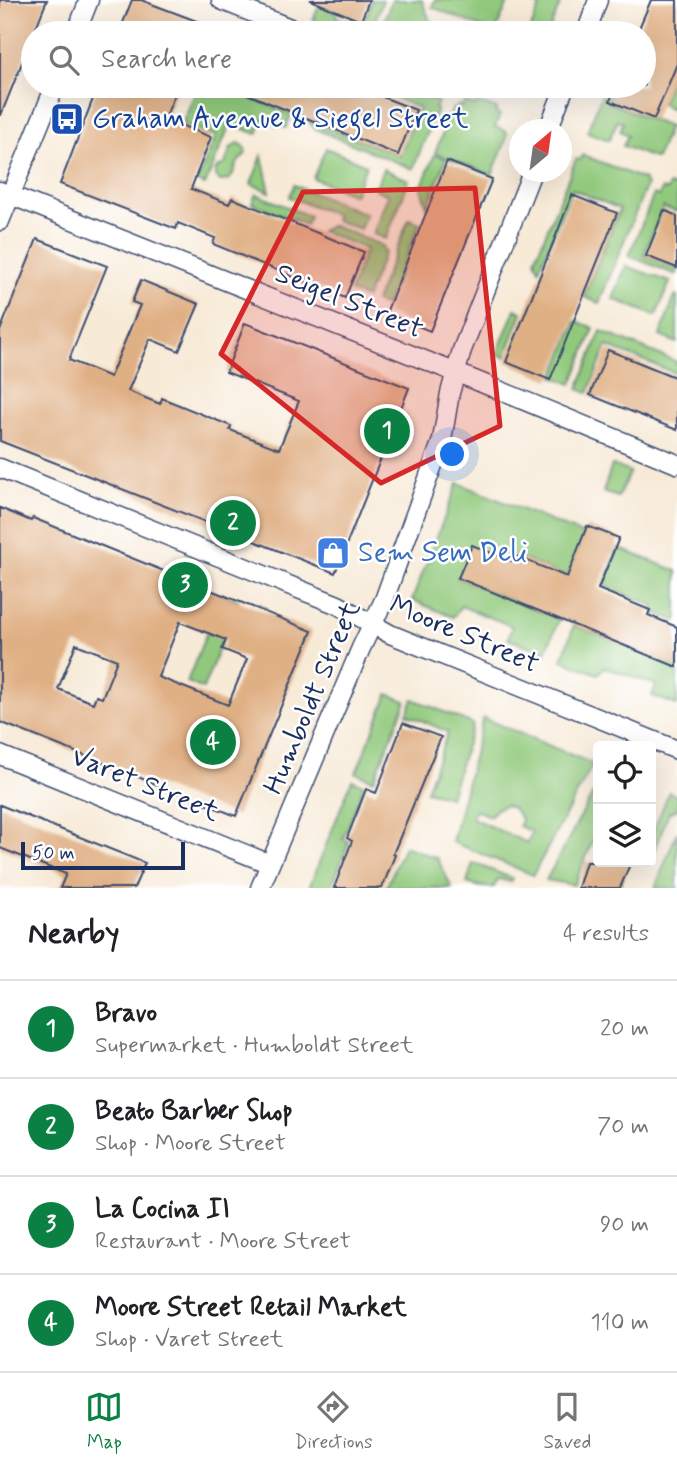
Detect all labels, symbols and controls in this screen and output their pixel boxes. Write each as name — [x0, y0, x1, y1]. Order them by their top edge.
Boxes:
search box — [21, 21, 656, 98]
icon: search — [45, 41, 83, 79]
text: Search here — [101, 43, 232, 77]
bus stop icon: Graham Avenue & Siegel Street — [48, 100, 86, 138]
place label: Graham Avenue & Siegel Street — [92, 101, 469, 141]
north arrow — [509, 119, 572, 182]
street label: Seigel Street — [269, 255, 429, 349]
pin: 1 — [364, 405, 410, 457]
your location — [435, 437, 469, 471]
pin: 2 — [210, 497, 256, 549]
shop icon: Sem Sem Deli — [314, 534, 352, 572]
place label: Sem Sem Deli — [358, 535, 527, 572]
pin: 3 — [162, 559, 208, 611]
street label: Moore Street — [383, 587, 545, 683]
street label: Humboldt Street — [256, 595, 371, 800]
pin: 4 — [190, 716, 236, 768]
street label: Varet Street — [66, 739, 225, 832]
map controls — [593, 741, 656, 867]
button: locate — [593, 741, 656, 804]
button: layers — [593, 804, 656, 867]
scale bar — [21, 839, 186, 871]
text: 50 m — [32, 841, 75, 866]
text: Nearby — [28, 914, 119, 953]
text: 4 results — [563, 919, 649, 949]
text: Bravo — [95, 997, 157, 1031]
text: 1 — [46, 1014, 56, 1044]
text: 20 m — [600, 1014, 649, 1044]
text: Supermarket · Humboldt Street — [95, 1031, 413, 1061]
text: Beato Barber Shop — [95, 1095, 293, 1129]
text: 2 — [45, 1112, 57, 1142]
text: 70 m — [597, 1112, 649, 1142]
text: Shop · Moore Street — [95, 1129, 286, 1159]
text: La Cocina II — [95, 1193, 230, 1227]
text: 3 — [46, 1210, 56, 1240]
text: 90 m — [600, 1210, 649, 1240]
text: Restaurant · Moore Street — [95, 1227, 351, 1257]
text: Moore Street Retail Market — [95, 1291, 407, 1325]
text: 4 — [44, 1308, 58, 1338]
text: 110 m — [590, 1308, 649, 1338]
text: Shop · Varet Street — [95, 1325, 283, 1355]
tab: Map — [85, 1388, 123, 1455]
tab: Directions — [294, 1388, 373, 1455]
tab: Saved — [543, 1388, 591, 1455]

